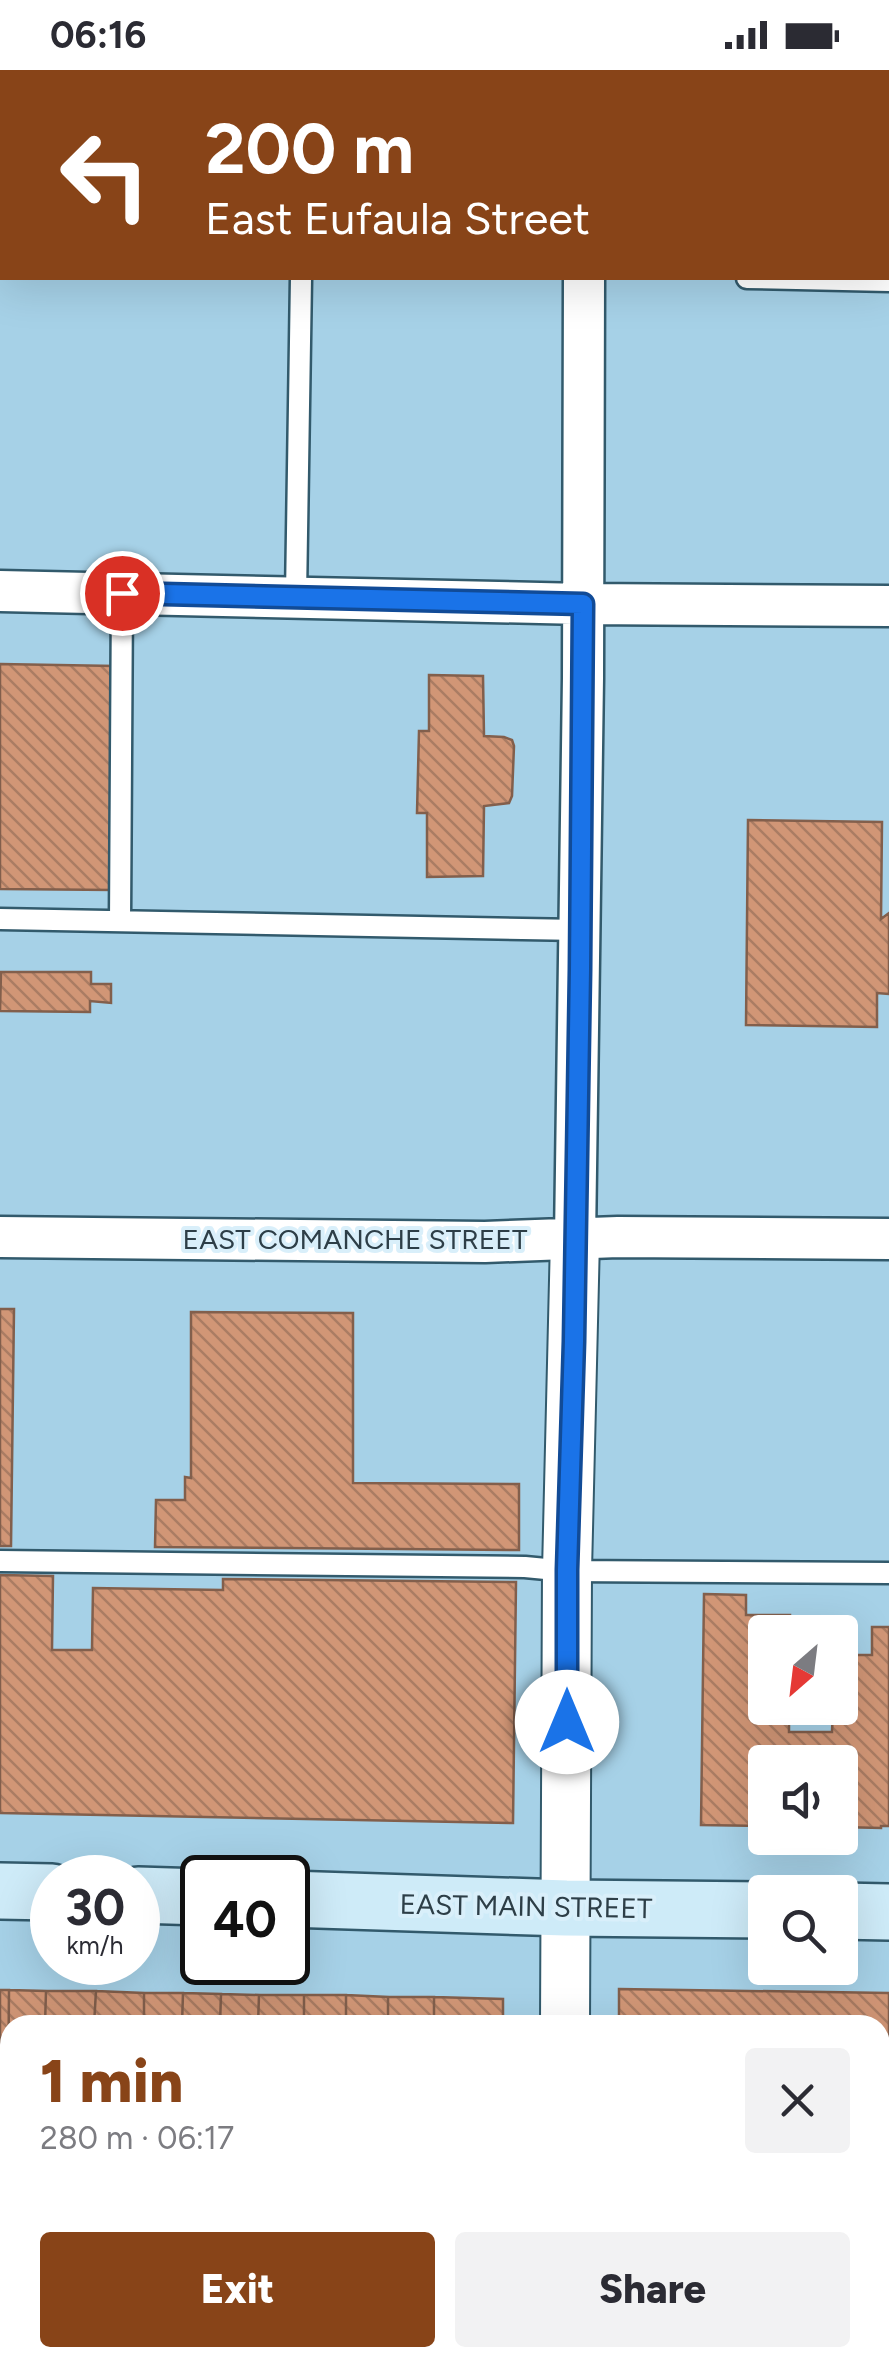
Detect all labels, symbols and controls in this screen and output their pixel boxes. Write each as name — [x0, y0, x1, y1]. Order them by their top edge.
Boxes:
text: 06:16 — [50, 12, 146, 58]
text: 200 m — [205, 106, 414, 191]
icon: left — [40, 110, 170, 240]
text: East Eufaula Street — [205, 191, 590, 245]
pin — [80, 551, 165, 636]
icon: arrive — [95, 566, 150, 621]
street label: EAST COMANCHE STREET — [183, 1222, 528, 1256]
north arrow — [748, 1615, 858, 1725]
map controls — [748, 1615, 858, 1985]
position arrow — [515, 1670, 619, 1774]
button: sound — [748, 1745, 858, 1855]
speed limit sign: 40 — [180, 1855, 310, 1985]
button: search — [748, 1875, 858, 1985]
text: 30 — [65, 1877, 125, 1938]
street label: EAST MAIN STREET — [399, 1887, 653, 1925]
text: km/h — [66, 1930, 124, 1960]
text: 1 min — [40, 2045, 183, 2117]
button: close — [745, 2048, 850, 2153]
text: 280 m · 06:17 — [40, 2119, 234, 2157]
button: Exit — [40, 2232, 435, 2347]
button: Share — [455, 2232, 850, 2347]

